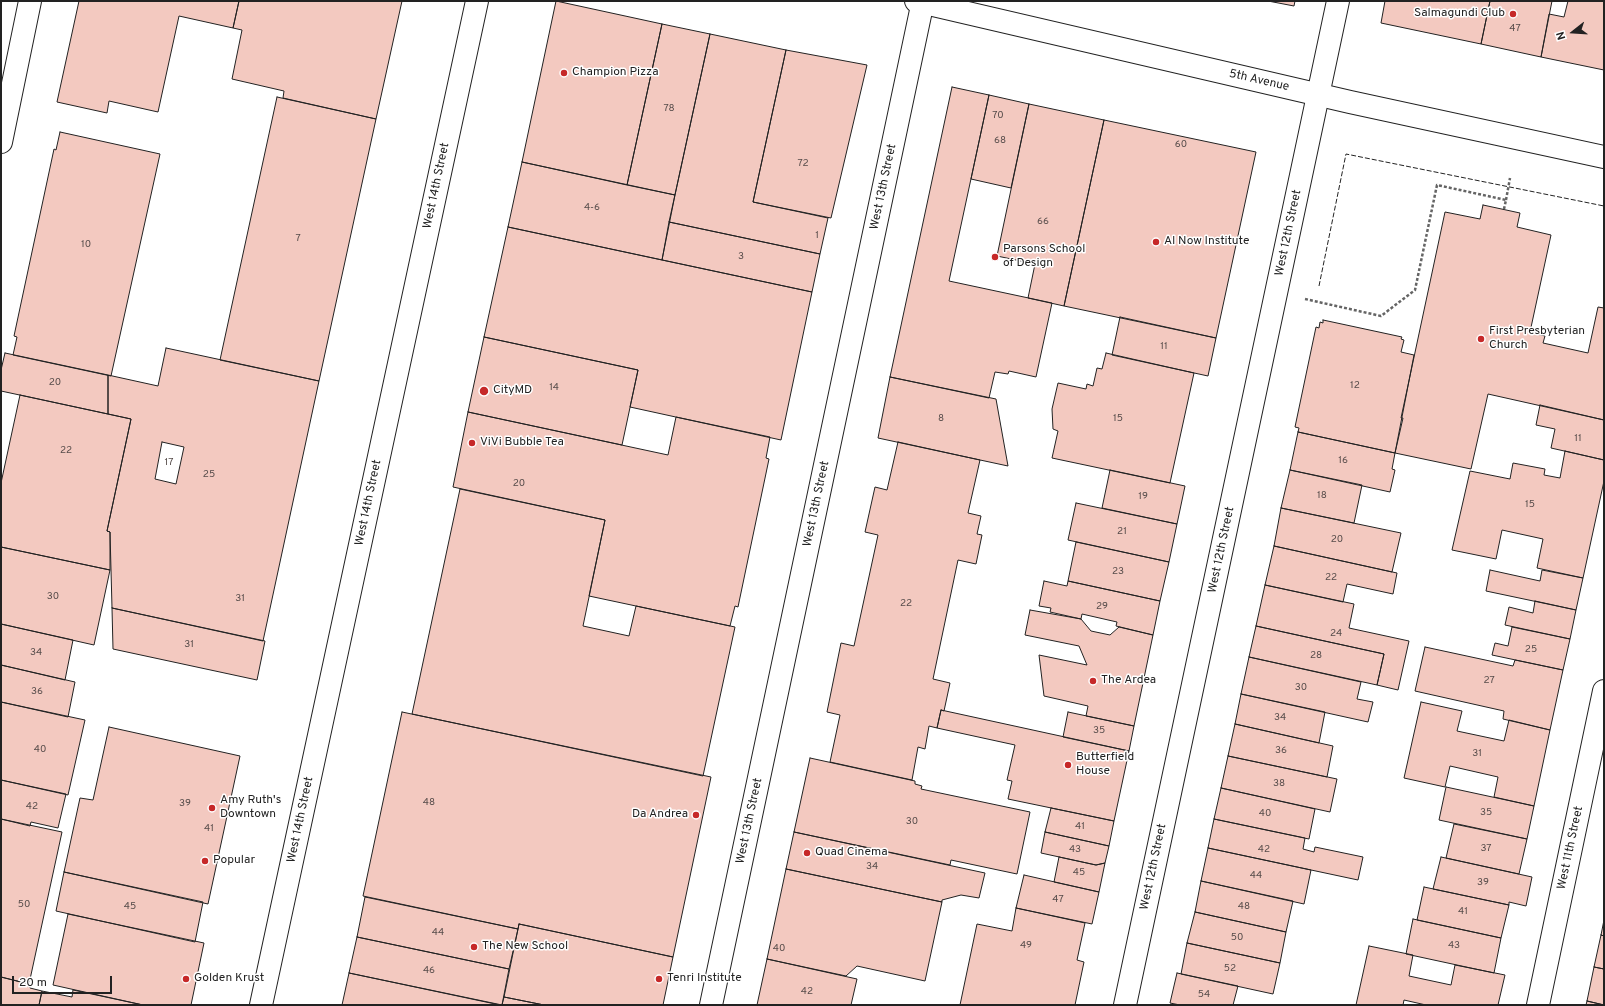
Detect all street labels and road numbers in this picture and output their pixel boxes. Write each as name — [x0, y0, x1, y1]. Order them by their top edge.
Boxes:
street label: 5th Avenue — [1227, 67, 1291, 95]
street label: West 14th Street — [421, 142, 453, 230]
street label: West 13th Street — [868, 143, 900, 231]
street label: West 12th Street — [1273, 189, 1305, 277]
street label: West 14th Street — [353, 459, 385, 547]
street label: West 13th Street — [801, 460, 833, 548]
street label: West 12th Street — [1206, 506, 1238, 594]
street label: West 14th Street — [285, 776, 317, 864]
street label: West 13th Street — [734, 777, 766, 865]
street label: West 11th Street — [1555, 805, 1587, 891]
street label: West 12th Street — [1138, 823, 1170, 911]

